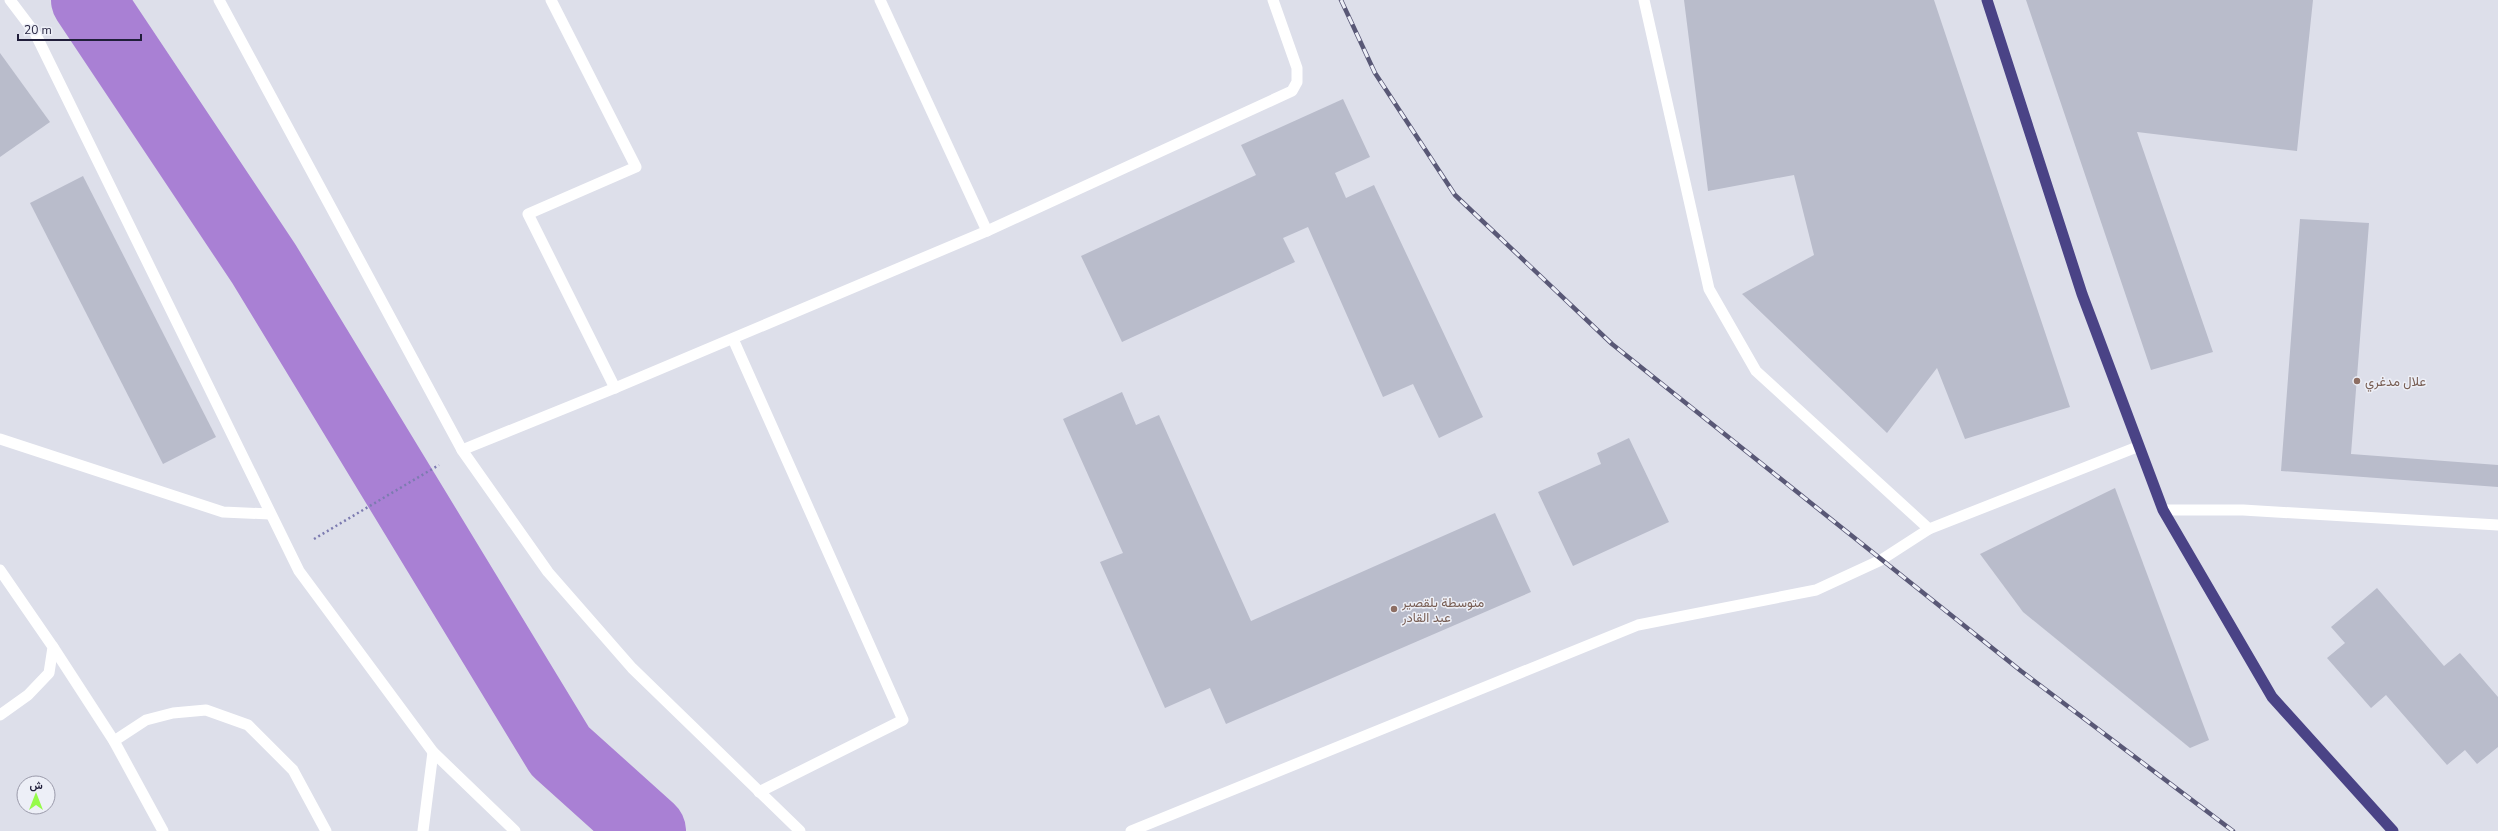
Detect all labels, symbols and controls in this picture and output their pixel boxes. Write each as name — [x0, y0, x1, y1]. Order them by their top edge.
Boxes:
scale bar — [18, 16, 141, 42]
text: 20 m — [24, 22, 52, 38]
place label: علال مدغري — [2365, 373, 2426, 392]
marker: علال مدغري — [2352, 376, 2362, 386]
place label: متوسطة بلقصير عبد القادر — [1401, 594, 1484, 627]
marker: متوسطة بلقصير عبد القادر — [1389, 604, 1399, 614]
north arrow — [16, 775, 56, 815]
text: ش — [29, 778, 43, 793]

